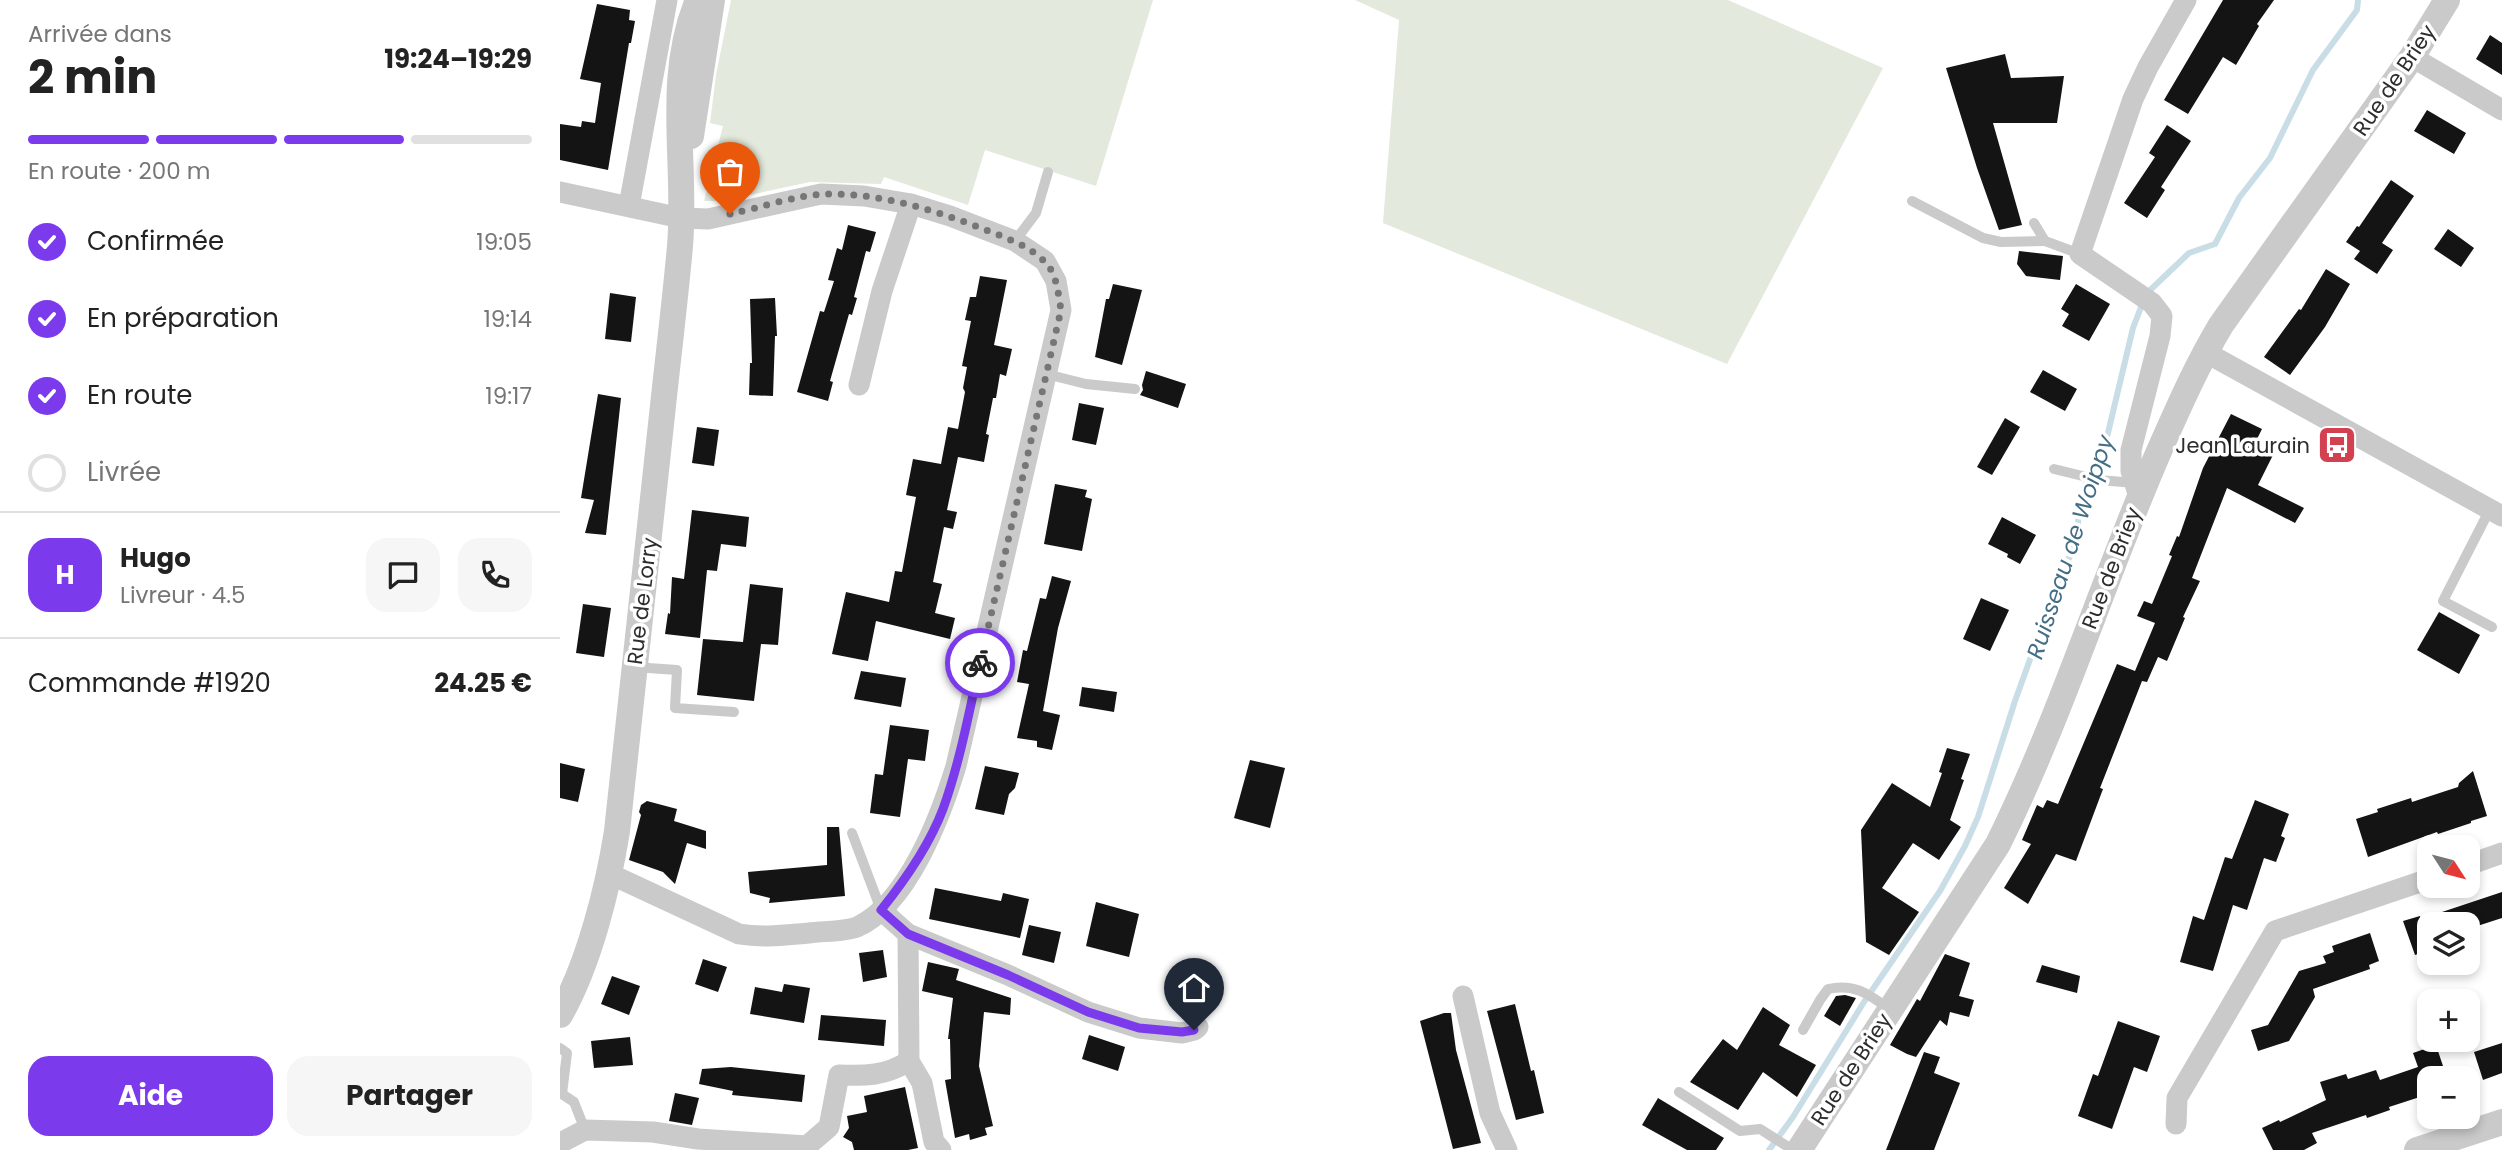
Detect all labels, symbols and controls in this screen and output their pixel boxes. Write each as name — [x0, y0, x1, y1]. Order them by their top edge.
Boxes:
text: Arrivée dans — [28, 18, 172, 50]
street label: Rue de Briey — [2346, 19, 2442, 141]
text: 19:24–19:29 — [384, 41, 532, 77]
text: 2 min — [28, 45, 157, 109]
pin — [700, 142, 760, 214]
icon: bag — [711, 153, 749, 191]
text: En route · 200 m — [28, 155, 210, 187]
icon: check — [28, 223, 66, 261]
text: Confirmée — [87, 223, 224, 259]
text: 19:05 — [476, 226, 532, 258]
icon: check — [28, 300, 66, 338]
text: En préparation — [87, 300, 279, 336]
text: 19:14 — [483, 303, 532, 335]
icon: check — [28, 377, 66, 415]
text: En route — [87, 377, 192, 413]
text: 19:17 — [485, 380, 532, 412]
bus stop icon: Jean Laurain — [2316, 424, 2358, 466]
water label: Ruisseau de Woippy — [2019, 430, 2122, 663]
place label: Jean Laurain — [2175, 431, 2310, 460]
text: Livrée — [87, 454, 161, 490]
street label: Rue de Briey — [2074, 503, 2148, 633]
street label: Rue de Lorry — [620, 536, 664, 666]
button: chat — [366, 538, 440, 612]
button: phone — [458, 538, 532, 612]
text: Hugo — [120, 540, 191, 576]
text: H — [55, 557, 75, 593]
text: Livreur · 4.5 — [120, 579, 246, 611]
courier — [945, 628, 1015, 698]
icon: bike — [961, 644, 999, 682]
text: Commande #1920 — [28, 665, 271, 701]
text: 24.25 € — [434, 665, 532, 701]
north arrow — [2417, 835, 2480, 898]
map controls — [2417, 835, 2480, 1129]
button: layers — [2417, 912, 2480, 975]
pin — [1164, 958, 1224, 1030]
icon: home — [1175, 969, 1213, 1007]
button: + — [2417, 989, 2480, 1052]
street label: Rue de Briey — [1804, 1007, 1898, 1131]
button: Aide — [28, 1056, 273, 1136]
button: Partager — [287, 1056, 532, 1136]
button: − — [2417, 1066, 2480, 1129]

